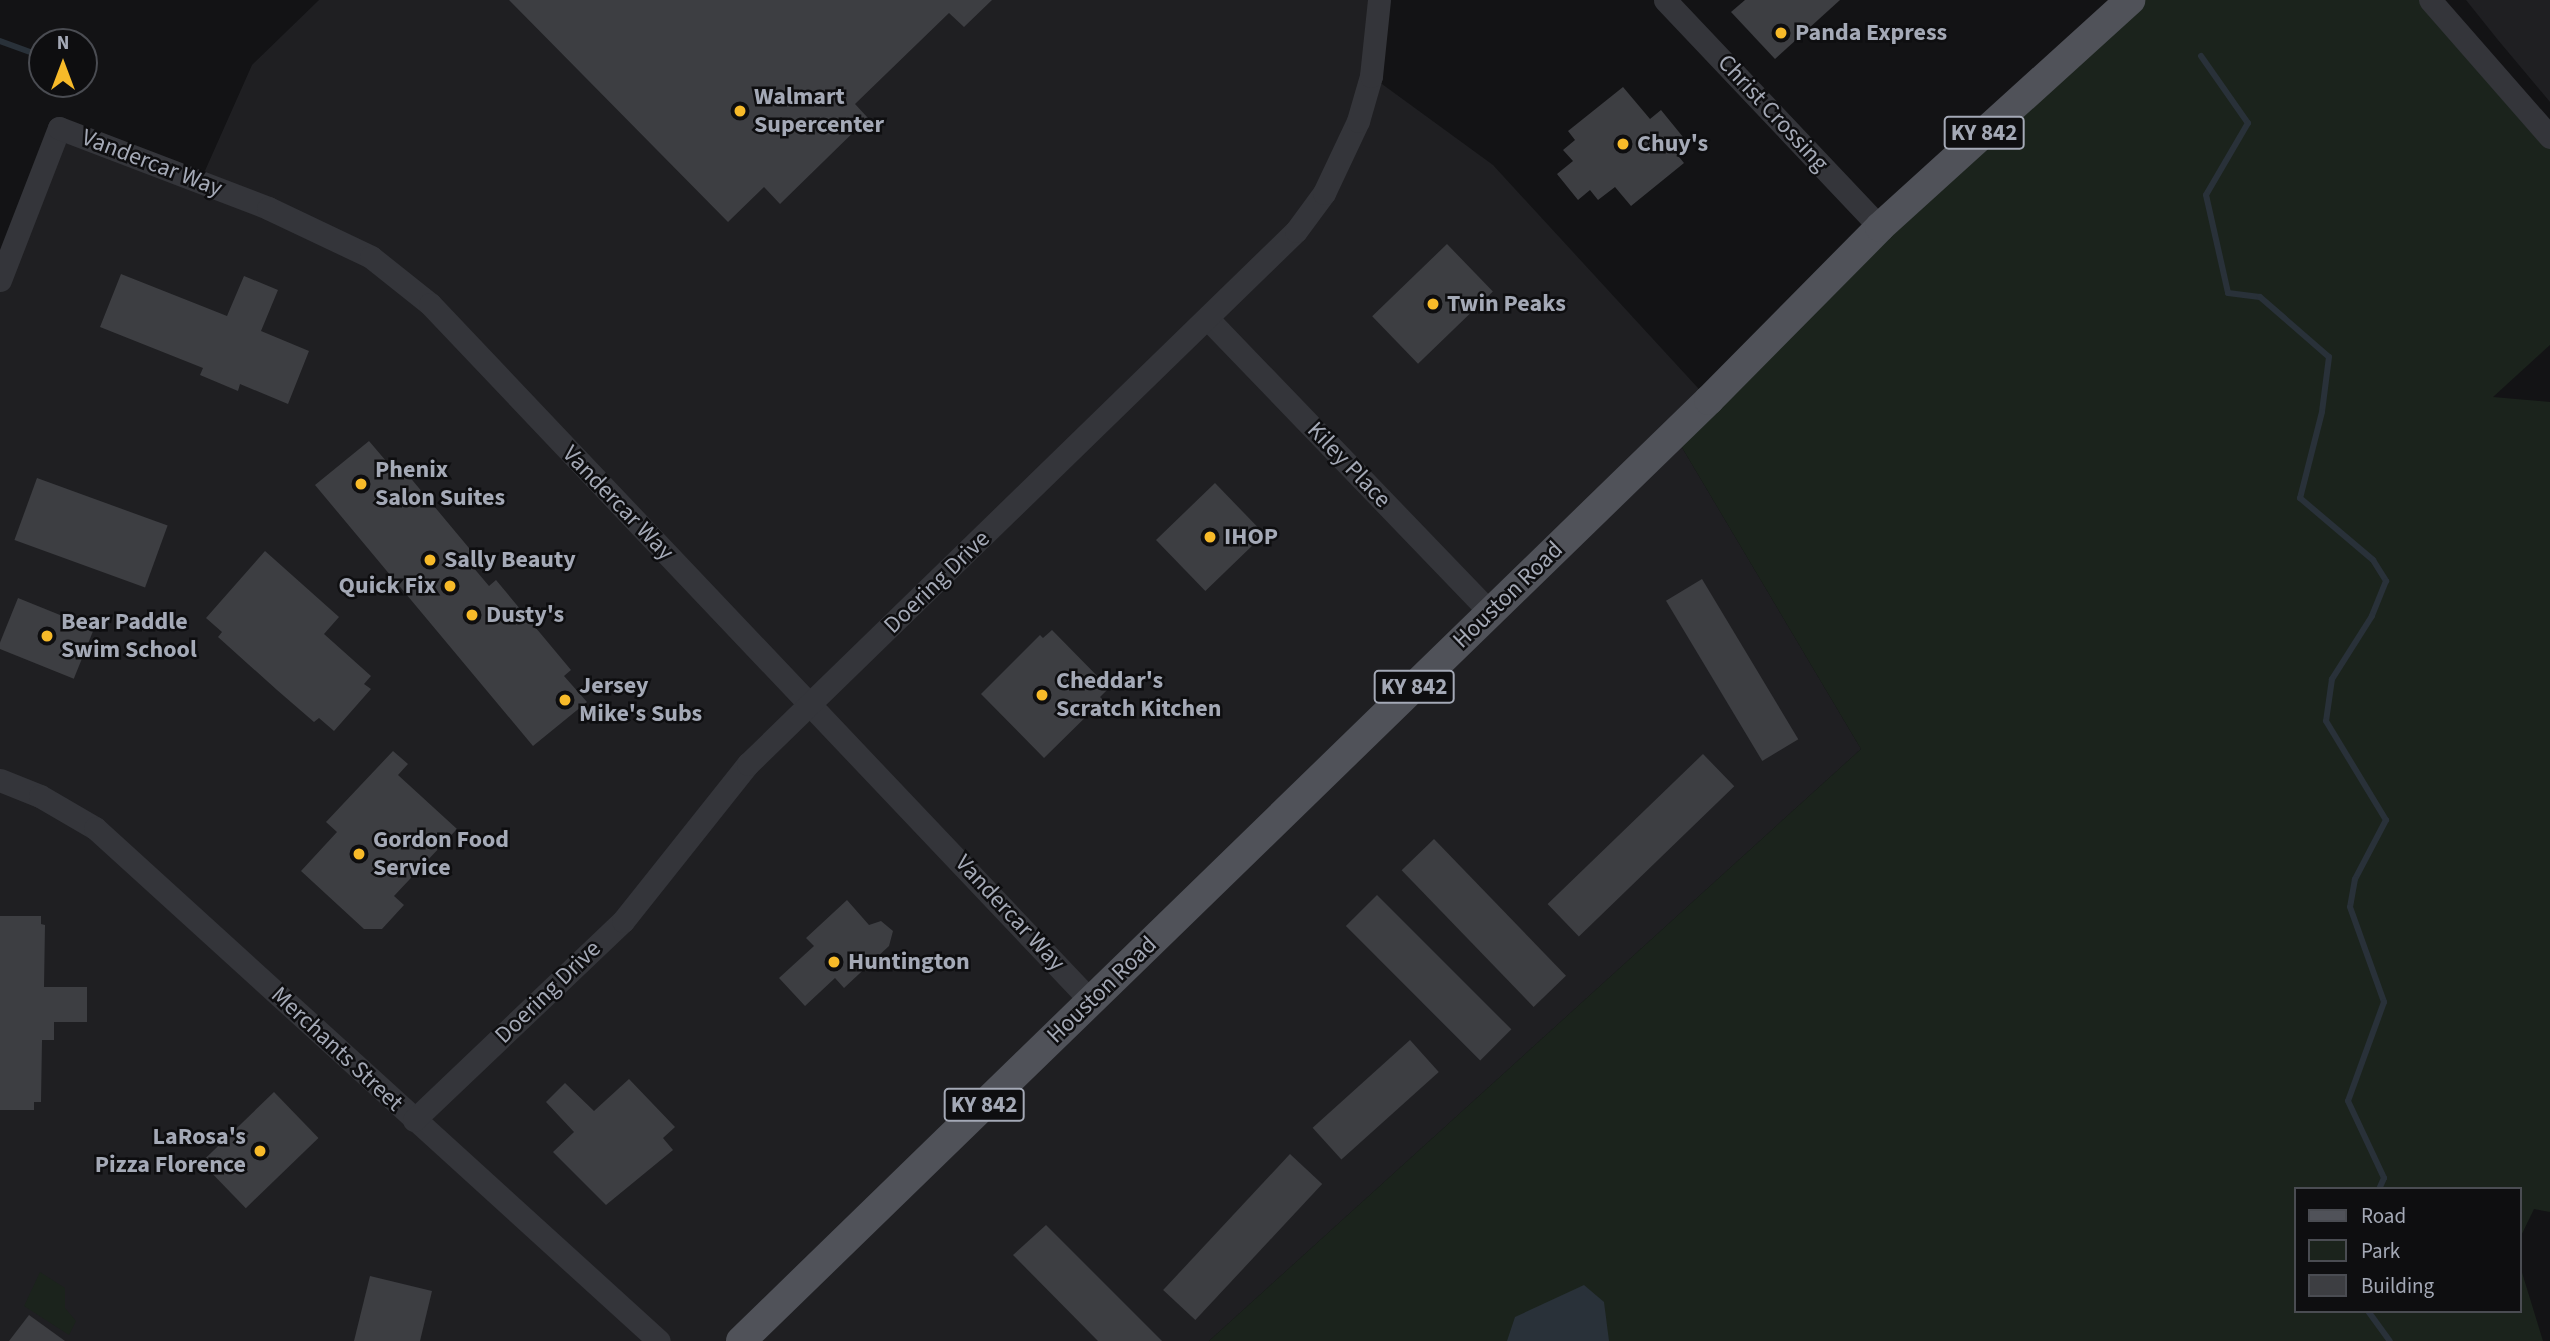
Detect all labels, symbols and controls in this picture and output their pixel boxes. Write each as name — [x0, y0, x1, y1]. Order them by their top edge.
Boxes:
place label: Panda Express — [1795, 19, 1947, 47]
marker: Panda Express — [1773, 25, 1789, 41]
north arrow — [28, 28, 98, 98]
text: N — [57, 30, 69, 57]
street label: Christ Crossing — [1712, 49, 1834, 177]
place label: Walmart Supercenter — [754, 83, 884, 139]
marker: Walmart Supercenter — [732, 103, 748, 119]
road number: KY 842 — [1942, 114, 2026, 152]
street label: Vandercar Way — [78, 123, 226, 203]
place label: Chuy's — [1637, 130, 1708, 158]
marker: Chuy's — [1615, 136, 1631, 152]
place label: Twin Peaks — [1447, 290, 1566, 318]
marker: Twin Peaks — [1425, 296, 1441, 312]
street label: Kiley Place — [1301, 416, 1397, 514]
street label: Vandercar Way — [556, 440, 680, 566]
place label: Phenix Salon Suites — [375, 456, 505, 512]
marker: Phenix Salon Suites — [353, 476, 369, 492]
place label: IHOP — [1224, 523, 1278, 551]
street label: Doering Drive — [878, 524, 996, 640]
marker: IHOP — [1202, 529, 1218, 545]
street label: Houston Road — [1447, 535, 1569, 655]
place label: Sally Beauty — [444, 546, 576, 574]
marker: Sally Beauty — [422, 552, 438, 568]
place label: Quick Fix — [339, 572, 436, 600]
marker: Quick Fix — [442, 578, 458, 594]
place label: Dusty's — [486, 601, 564, 629]
marker: Dusty's — [464, 607, 480, 623]
place label: Bear Paddle Swim School — [61, 608, 197, 664]
marker: Bear Paddle Swim School — [39, 628, 55, 644]
place label: Cheddar's Scratch Kitchen — [1056, 667, 1221, 723]
road number: KY 842 — [1372, 667, 1456, 706]
place label: Jersey Mike's Subs — [579, 672, 702, 728]
marker: Cheddar's Scratch Kitchen — [1034, 687, 1050, 703]
marker: Jersey Mike's Subs — [557, 692, 573, 708]
place label: Gordon Food Service — [373, 826, 509, 882]
marker: Gordon Food Service — [351, 846, 367, 862]
street label: Vandercar Way — [949, 849, 1071, 977]
street label: Houston Road — [1041, 930, 1163, 1050]
street label: Doering Drive — [489, 934, 607, 1050]
place label: Huntington — [848, 948, 970, 976]
marker: Huntington — [826, 954, 842, 970]
street label: Merchants Street — [265, 981, 409, 1117]
road number: KY 842 — [942, 1086, 1026, 1124]
place label: LaRosa's Pizza Florence — [95, 1123, 246, 1179]
marker: LaRosa's Pizza Florence — [252, 1143, 268, 1159]
legend — [2294, 1187, 2522, 1313]
text: Road — [2361, 1201, 2406, 1231]
text: Park — [2361, 1236, 2400, 1266]
text: Building — [2361, 1271, 2434, 1301]

